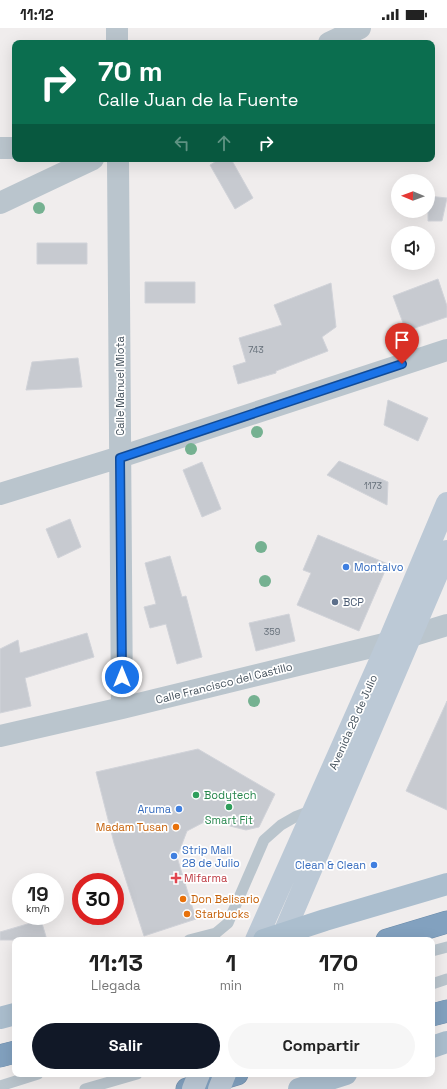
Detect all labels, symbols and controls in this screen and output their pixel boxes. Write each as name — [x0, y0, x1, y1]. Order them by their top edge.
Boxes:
text: 11:12 — [20, 5, 54, 24]
text: 70 m — [98, 53, 163, 89]
icon: right — [32, 56, 84, 108]
text: Calle Juan de la Fuente — [98, 88, 298, 111]
icon: left — [171, 132, 193, 154]
icon: ahead — [213, 132, 235, 154]
icon: right — [255, 132, 277, 154]
north arrow — [391, 174, 435, 218]
map controls — [391, 174, 435, 270]
button: sound — [391, 226, 435, 270]
pin — [385, 323, 419, 364]
icon: arrive — [391, 329, 413, 351]
street label: Calle Manuel Miota — [113, 336, 127, 436]
house number: 743 — [248, 344, 264, 356]
house number: 1173 — [364, 480, 382, 492]
place label: Montalvo — [354, 560, 404, 574]
marker: Montalvo — [341, 562, 351, 572]
place label: BCP — [343, 595, 364, 609]
marker: BCP — [330, 597, 340, 607]
house number: 359 — [264, 626, 280, 638]
position arrow — [101, 656, 143, 698]
street label: Calle Francisco del Castillo — [154, 659, 294, 707]
street label: Avenida 28 de Julio — [326, 672, 380, 772]
place label: Bodytech — [204, 788, 257, 802]
marker: Bodytech — [191, 790, 201, 800]
place label: Aruma — [137, 802, 172, 816]
marker: Smart Fit — [224, 802, 234, 812]
marker: Aruma — [174, 804, 184, 814]
place label: Smart Fit — [205, 813, 253, 827]
place label: Madam Tusan — [96, 820, 168, 834]
marker: Madam Tusan — [171, 822, 181, 832]
place label: Strip Mall 28 de Julio — [182, 843, 240, 870]
marker: Strip Mall 28 de Julio — [169, 851, 179, 861]
place label: Clean & Clean — [295, 858, 366, 872]
marker: Clean & Clean — [369, 860, 379, 870]
place label: Mifarma — [184, 871, 228, 885]
speed limit sign: 30 — [72, 873, 124, 925]
marker: Mifarma — [171, 873, 181, 883]
text: 19 — [27, 881, 49, 907]
place label: Don Belisario — [191, 892, 260, 906]
marker: Don Belisario — [178, 894, 188, 904]
text: km/h — [26, 902, 50, 915]
place label: Starbucks — [195, 907, 249, 921]
marker: Starbucks — [182, 909, 192, 919]
text: 11:13 — [89, 947, 143, 978]
text: 1 — [225, 947, 236, 978]
text: 170 — [319, 947, 358, 978]
text: Llegada — [91, 977, 141, 994]
text: min — [220, 977, 242, 994]
text: m — [333, 977, 344, 994]
button: Salir — [32, 1023, 220, 1069]
button: Compartir — [228, 1023, 415, 1069]

